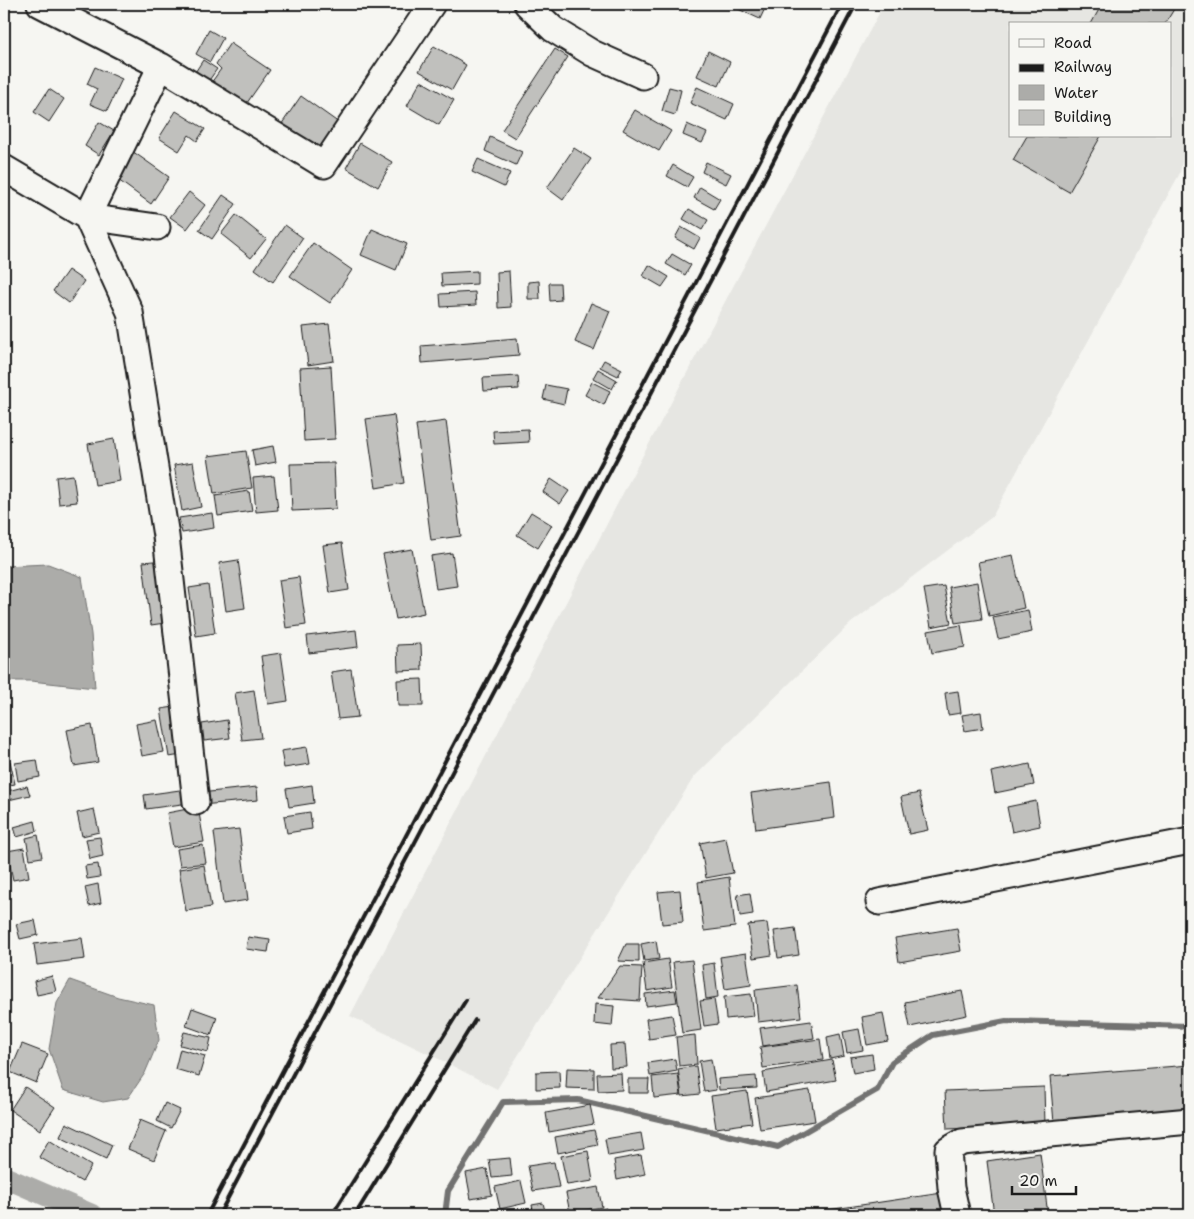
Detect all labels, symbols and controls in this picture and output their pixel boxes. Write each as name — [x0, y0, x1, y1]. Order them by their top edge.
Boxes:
legend — [1009, 22, 1172, 138]
text: Road — [1054, 33, 1092, 53]
text: Railway — [1054, 57, 1112, 77]
text: Water — [1054, 83, 1098, 103]
text: Building — [1054, 107, 1111, 127]
scale bar — [1012, 1164, 1075, 1196]
text: 20 m — [1019, 1171, 1058, 1191]

